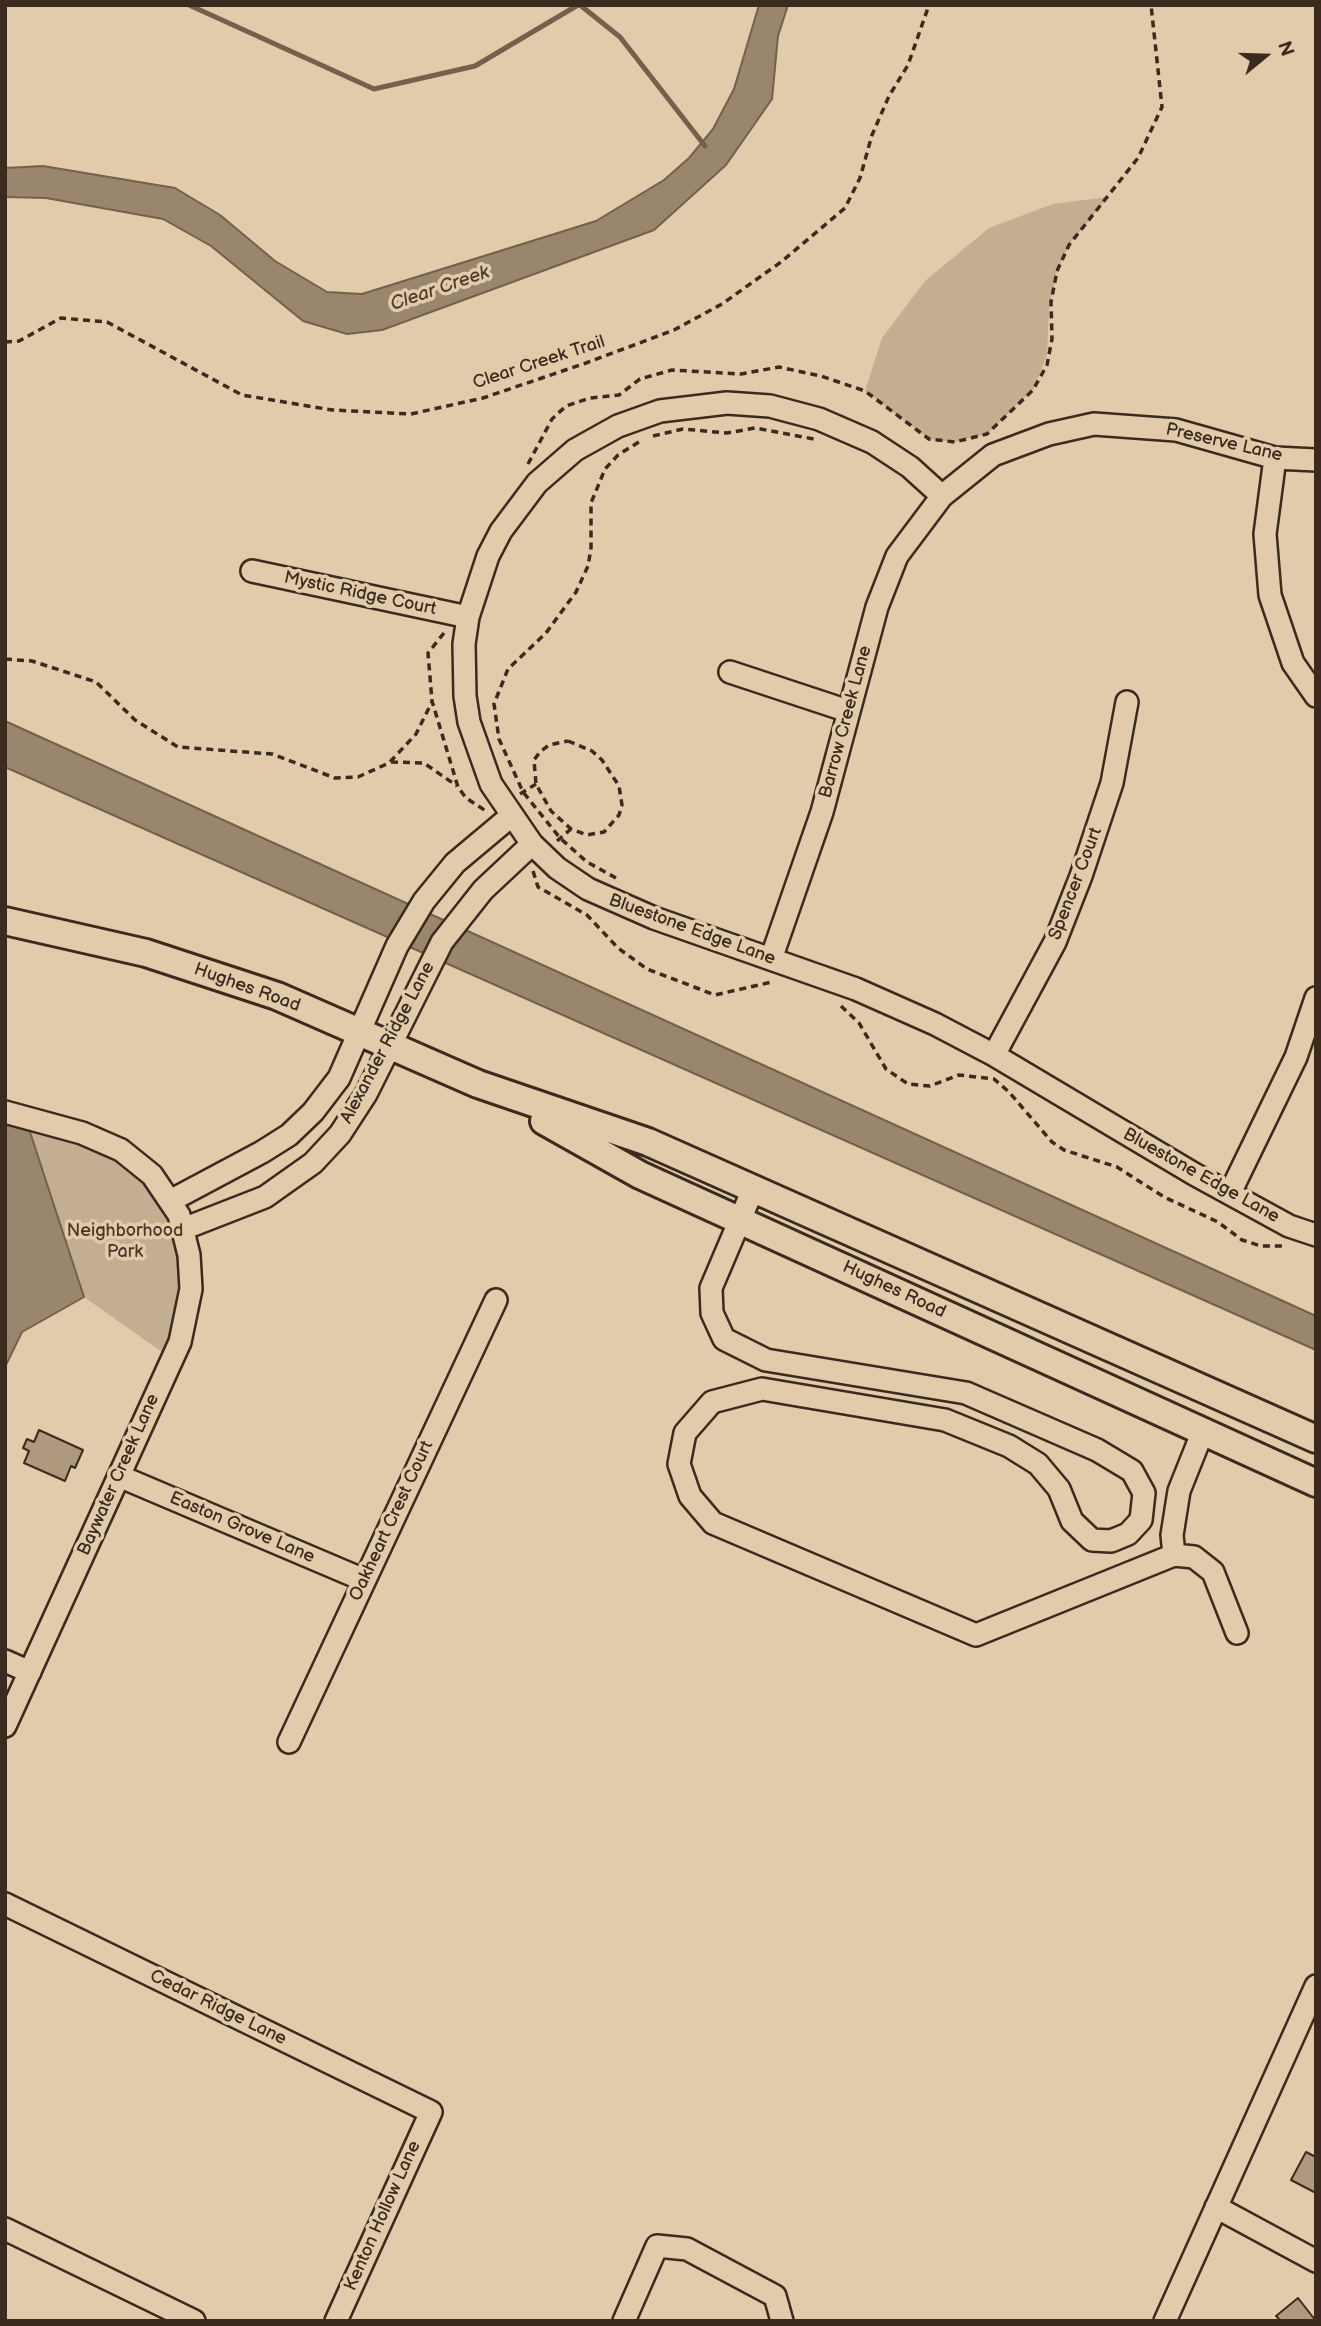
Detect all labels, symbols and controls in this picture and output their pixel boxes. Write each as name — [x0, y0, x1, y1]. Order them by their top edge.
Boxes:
north arrow — [1230, 21, 1300, 91]
text: N — [1272, 39, 1299, 59]
water label: Clear Creek — [387, 261, 493, 317]
street label: Clear Creek Trail — [470, 332, 608, 394]
street label: Preserve Lane — [1164, 419, 1284, 467]
street label: Mystic Ridge Court — [282, 567, 438, 621]
street label: Barrow Creek Lane — [815, 643, 877, 801]
street label: Spencer Court — [1045, 825, 1107, 943]
street label: Bluestone Edge Lane — [606, 890, 778, 970]
street label: Alexander Ridge Lane — [336, 958, 440, 1128]
street label: Hughes Road — [191, 959, 303, 1017]
street label: Bluestone Edge Lane — [1119, 1124, 1283, 1228]
park label: Neighborhood Park — [67, 1220, 183, 1262]
street label: Hughes Road — [839, 1257, 949, 1323]
street label: Baywater Creek Lane — [74, 1391, 164, 1559]
street label: Oakheart Crest Court — [345, 1437, 439, 1605]
street label: Easton Grove Lane — [166, 1488, 318, 1568]
street label: Cedar Ridge Lane — [146, 1966, 290, 2050]
street label: Kenton Hollow Lane — [340, 2138, 426, 2294]

